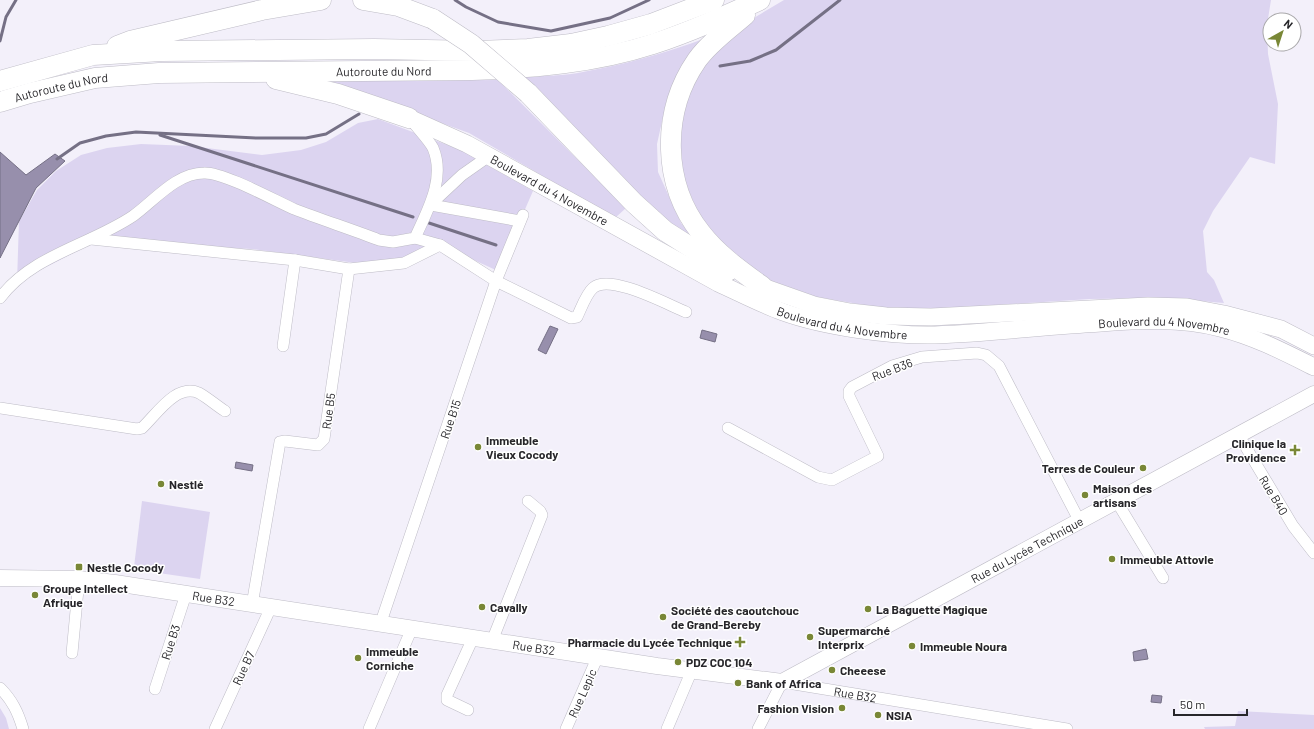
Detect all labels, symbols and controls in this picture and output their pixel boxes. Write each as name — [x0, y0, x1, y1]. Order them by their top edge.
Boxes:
north arrow — [1262, 12, 1302, 52]
text: N — [1282, 16, 1296, 31]
street label: Autoroute du Nord — [336, 63, 432, 78]
street label: Autoroute du Nord — [12, 70, 108, 104]
street label: Boulevard du 4 Novembre — [488, 152, 611, 228]
street label: Boulevard du 4 Novembre — [775, 303, 908, 341]
street label: Boulevard du 4 Novembre — [1098, 314, 1232, 337]
street label: Rue B36 — [870, 355, 914, 383]
street label: Rue B5 — [319, 392, 337, 430]
street label: Rue B15 — [437, 398, 463, 440]
place label: Immeuble Vieux Cocody — [486, 433, 558, 461]
place label: Clinique la Providence — [1226, 436, 1286, 464]
marker: Immeuble Vieux Cocody — [473, 442, 483, 452]
marker: Clinique la Providence — [1289, 444, 1301, 456]
place label: Terres de Couleur — [1042, 461, 1135, 475]
marker: Terres de Couleur — [1138, 463, 1148, 473]
street label: Rue B40 — [1257, 473, 1291, 517]
place label: Nestlé — [169, 477, 204, 491]
marker: Nestlé — [156, 479, 166, 489]
place label: Maison des artisans — [1093, 481, 1152, 509]
marker: Maison des artisans — [1080, 490, 1090, 500]
street label: Rue du Lycée Technique — [968, 513, 1085, 585]
place label: Immeuble Attovle — [1120, 552, 1214, 566]
marker: Immeuble Attovle — [1107, 554, 1117, 564]
place label: Nestle Cocody — [87, 560, 164, 574]
marker: Nestle Cocody — [74, 562, 84, 572]
place label: Groupe Intellect Afrique — [43, 581, 128, 609]
street label: Rue B32 — [191, 588, 236, 608]
marker: Groupe Intellect Afrique — [30, 590, 40, 600]
place label: Cavally — [490, 600, 528, 614]
marker: Cavally — [477, 602, 487, 612]
place label: La Baguette Magique — [876, 602, 988, 616]
place label: Société des caoutchouc de Grand-Bereby — [671, 603, 799, 631]
marker: La Baguette Magique — [863, 604, 873, 614]
marker: Société des caoutchouc de Grand-Bereby — [658, 612, 668, 622]
street label: Rue B3 — [158, 623, 182, 661]
place label: Supermarché Interprix — [818, 623, 890, 651]
marker: Supermarché Interprix — [805, 632, 815, 642]
place label: Pharmacie du Lycée Technique — [568, 635, 732, 649]
street label: Rue B32 — [512, 637, 556, 657]
marker: Pharmacie du Lycée Technique — [735, 637, 745, 647]
place label: Immeuble Noura — [920, 639, 1007, 653]
marker: Immeuble Noura — [907, 641, 917, 651]
place label: Immeuble Corniche — [366, 644, 419, 672]
street label: Rue B7 — [229, 649, 257, 687]
marker: Immeuble Corniche — [353, 653, 363, 663]
place label: PDZ COC 104 — [686, 655, 752, 669]
marker: PDZ COC 104 — [673, 657, 683, 667]
place label: Cheeese — [840, 663, 886, 677]
marker: Cheeese — [827, 665, 837, 675]
street label: Rue Lepic — [565, 667, 599, 719]
place label: Bank of Africa — [746, 676, 821, 690]
marker: Bank of Africa — [733, 678, 743, 688]
street label: Rue B32 — [833, 684, 877, 704]
scale bar — [1174, 691, 1247, 717]
text: 50 m — [1180, 697, 1205, 711]
place label: Fashion Vision — [757, 701, 834, 715]
marker: Fashion Vision — [837, 703, 847, 713]
place label: NSIA — [886, 708, 912, 722]
marker: NSIA — [873, 710, 883, 720]

